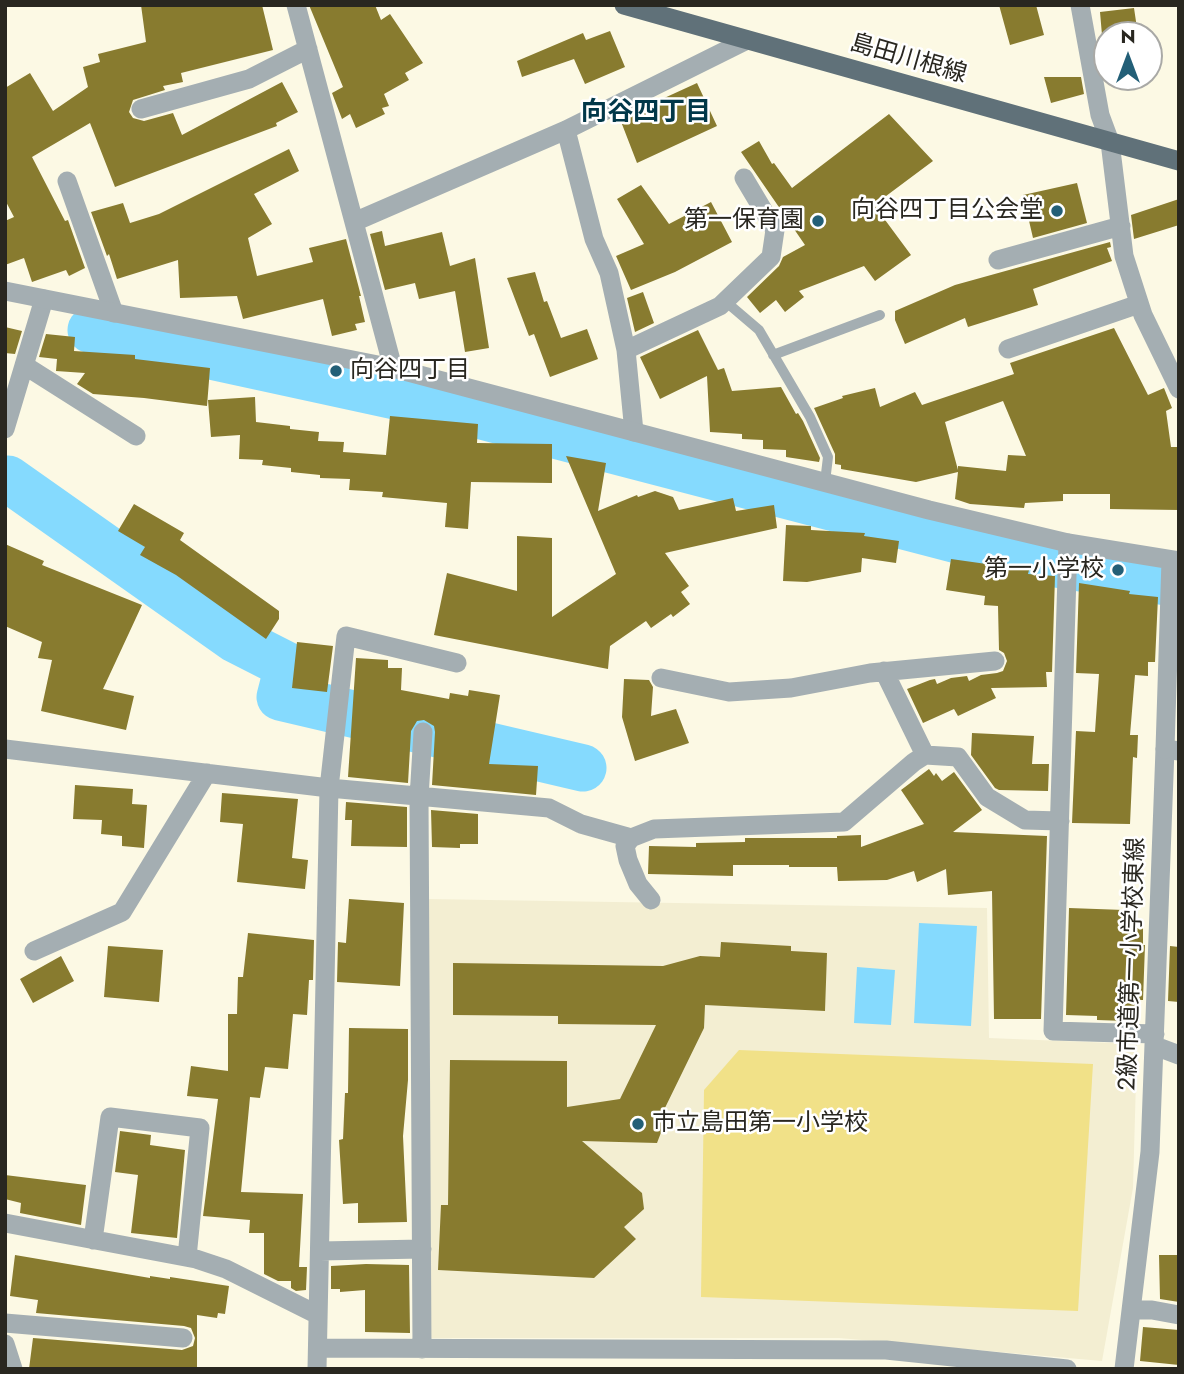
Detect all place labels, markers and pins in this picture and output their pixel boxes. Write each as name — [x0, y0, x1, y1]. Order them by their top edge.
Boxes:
place label: 向谷四丁目公会堂 — [851, 197, 1043, 225]
marker: 向谷四丁目公会堂 — [1049, 203, 1065, 219]
place label: 第一保育園 — [684, 207, 804, 235]
marker: 第一保育園 — [810, 213, 826, 229]
place label: 向谷四丁目 — [350, 357, 470, 385]
marker: 向谷四丁目 — [328, 363, 344, 379]
place label: 第一小学校 — [984, 556, 1104, 584]
marker: 第一小学校 — [1110, 562, 1126, 578]
place label: 市立島田第一小学校 — [652, 1110, 868, 1138]
marker: 市立島田第一小学校 — [630, 1116, 646, 1132]

